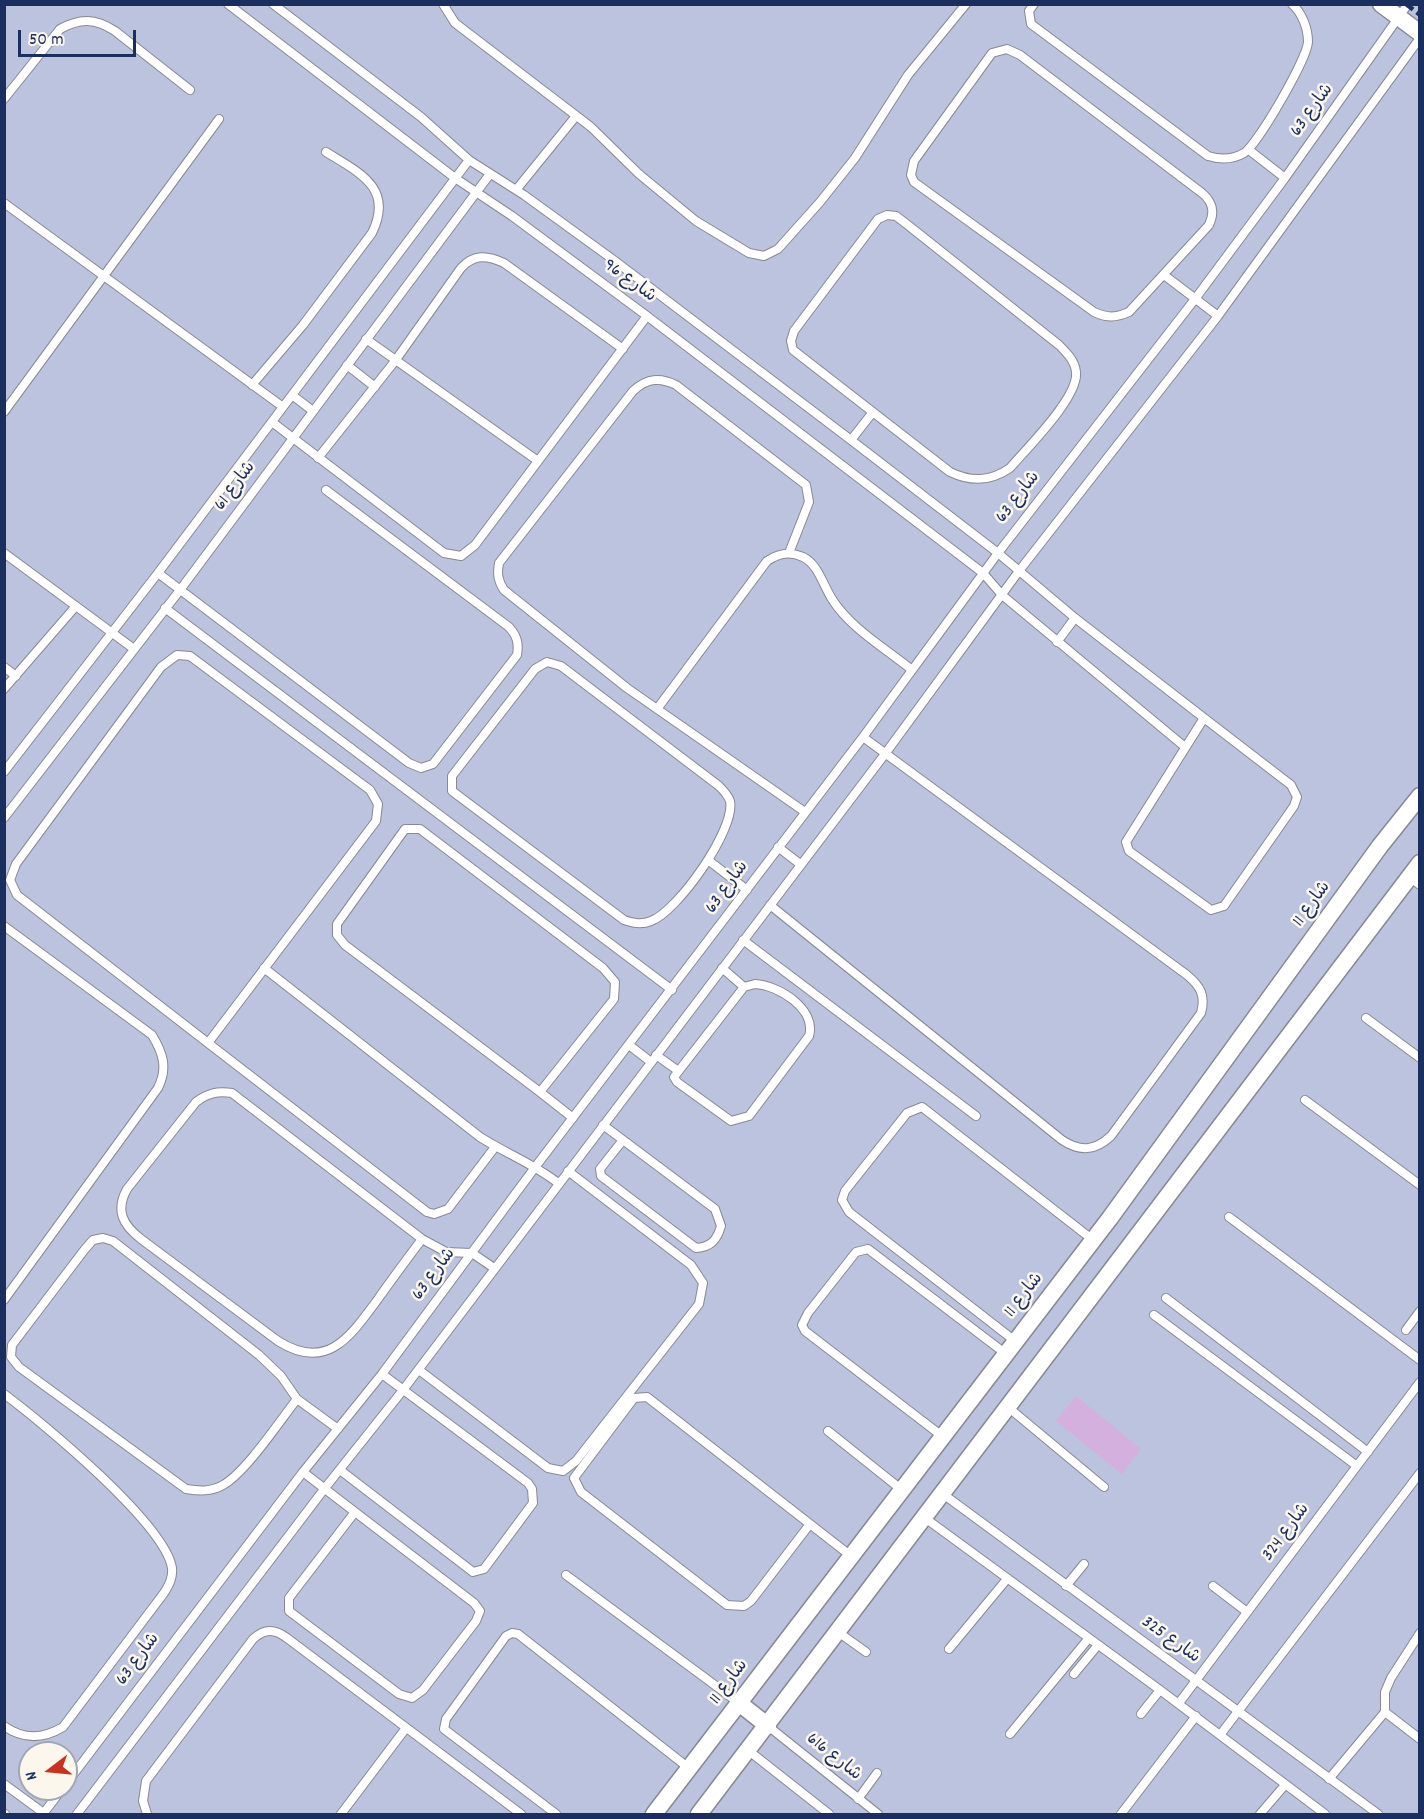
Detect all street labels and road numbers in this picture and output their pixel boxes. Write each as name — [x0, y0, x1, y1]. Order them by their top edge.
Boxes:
street label: شارع 63 — [1287, 80, 1339, 142]
street label: شارع 96 — [598, 256, 660, 308]
street label: شارع 61 — [211, 458, 261, 516]
street label: شارع 63 — [992, 468, 1046, 528]
street label: شارع 63 — [702, 857, 754, 919]
street label: شارع 11 — [1289, 878, 1337, 932]
street label: شارع 63 — [408, 1245, 462, 1305]
street label: شارع 11 — [1001, 1269, 1049, 1323]
street label: شارع 324 — [1258, 1500, 1316, 1566]
street label: شارع 325 — [1136, 1612, 1204, 1670]
street label: شارع 63 — [112, 1630, 166, 1690]
street label: شارع 11 — [706, 1656, 754, 1710]
street label: شارع 616 — [801, 1729, 865, 1787]

